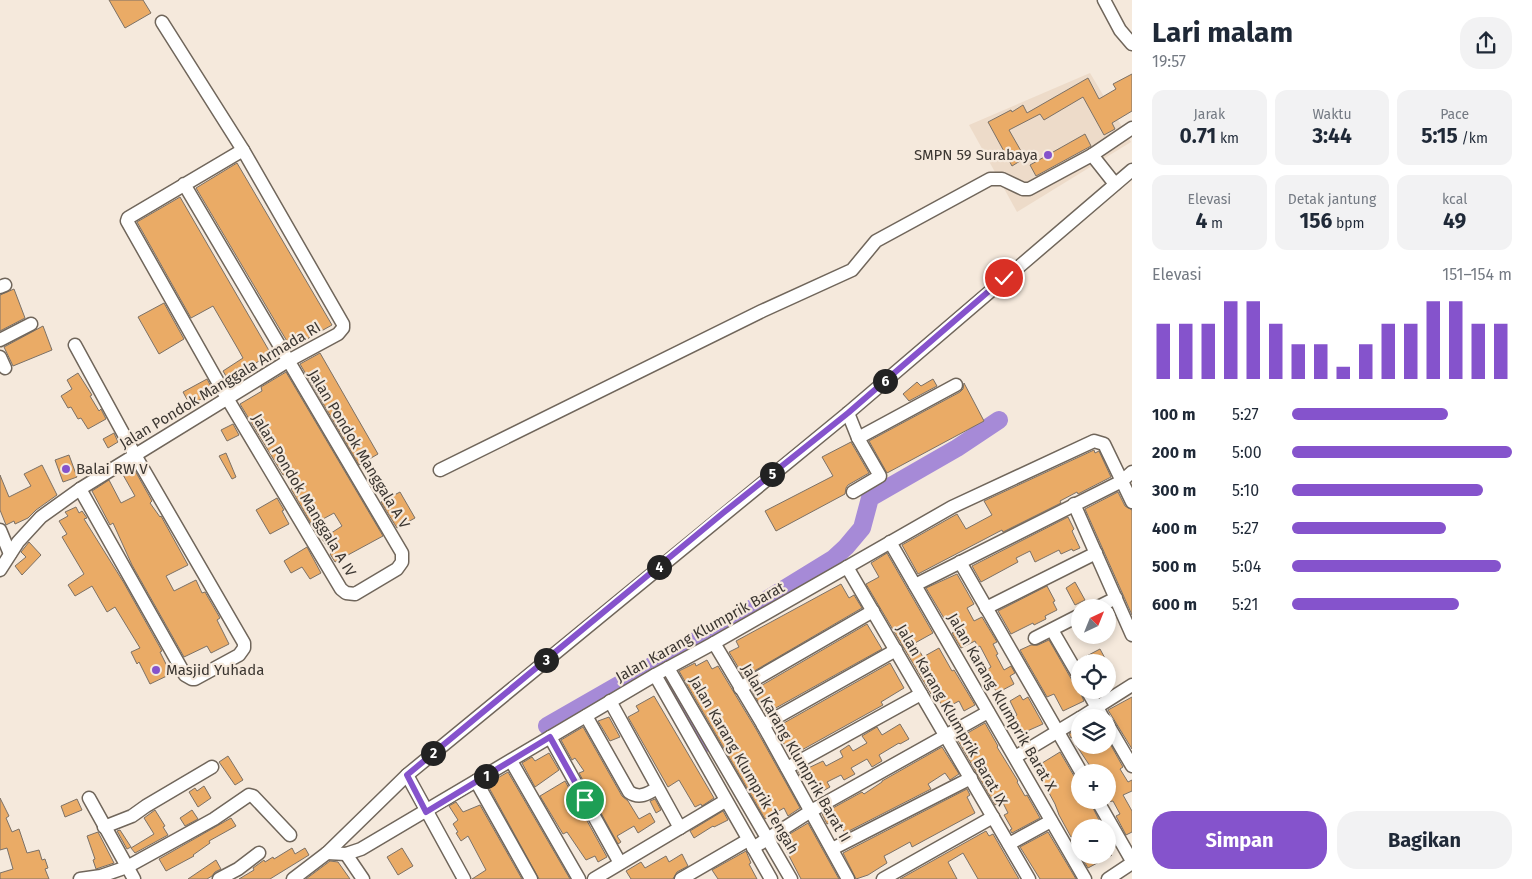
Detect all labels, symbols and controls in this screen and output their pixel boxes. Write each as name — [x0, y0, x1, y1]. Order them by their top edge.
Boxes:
text: Lari malam — [1152, 16, 1293, 49]
button: share — [1460, 17, 1512, 69]
text: 19:57 — [1152, 52, 1186, 71]
text: Jarak — [1194, 106, 1225, 123]
text: Waktu — [1312, 106, 1352, 123]
text: Pace — [1440, 106, 1469, 123]
text: 0.71 — [1180, 123, 1216, 149]
text: 3:44 — [1312, 123, 1352, 149]
text: 5:15 — [1421, 123, 1458, 149]
text: km — [1216, 130, 1239, 147]
text: /km — [1458, 130, 1488, 147]
place label: SMPN 59 Surabaya — [914, 146, 1038, 164]
marker: SMPN 59 Surabaya — [1042, 149, 1054, 161]
text: Elevasi — [1188, 191, 1231, 208]
text: Detak jantung — [1288, 191, 1376, 208]
text: kcal — [1442, 191, 1467, 208]
text: 4 — [1196, 208, 1207, 234]
text: 156 — [1299, 208, 1332, 234]
text: 49 — [1443, 208, 1466, 234]
text: m — [1207, 215, 1223, 232]
text: bpm — [1332, 215, 1365, 232]
pin — [983, 257, 1025, 299]
icon: check — [990, 264, 1018, 292]
text: Elevasi — [1152, 265, 1202, 284]
text: 151–154 m — [1442, 265, 1512, 284]
street label: Jalan Pondok Manggala Armada RI — [116, 318, 324, 452]
street label: Jalan Pondok Manggala A V — [304, 366, 414, 532]
pin: 6 — [872, 368, 898, 394]
text: 6 — [882, 373, 889, 390]
text: 100 m — [1152, 405, 1195, 424]
text: 5:27 — [1232, 405, 1259, 424]
street label: Jalan Pondok Manggala A IV — [248, 410, 360, 580]
text: 200 m — [1152, 443, 1196, 462]
text: 5:00 — [1232, 443, 1262, 462]
place label: Balai RW V — [76, 460, 148, 478]
pin: 5 — [760, 462, 784, 486]
marker: Balai RW V — [60, 463, 72, 475]
text: 5 — [769, 466, 776, 483]
text: 300 m — [1152, 481, 1196, 500]
text: 5:10 — [1232, 481, 1259, 500]
text: 400 m — [1152, 519, 1197, 538]
text: 5:27 — [1232, 519, 1259, 538]
pin: 4 — [646, 554, 672, 580]
text: 500 m — [1152, 557, 1197, 576]
text: 5:04 — [1232, 557, 1261, 576]
text: 4 — [656, 559, 663, 576]
street label: Jalan Karang Klumprik Barat — [612, 578, 788, 686]
text: 600 m — [1152, 595, 1197, 614]
text: 5:21 — [1232, 595, 1258, 614]
north arrow — [1071, 599, 1116, 644]
map controls — [1071, 599, 1116, 864]
street label: Jalan Karang Klumprik Barat X — [944, 610, 1061, 795]
street label: Jalan Karang Klumprik Barat IX — [893, 621, 1012, 810]
pin: 3 — [534, 648, 558, 672]
text: 3 — [543, 652, 550, 669]
button: locate — [1071, 654, 1116, 699]
place label: Masjid Yuhada — [166, 661, 264, 679]
street label: Jalan Karang Klumprik Barat II — [737, 661, 855, 845]
marker: Masjid Yuhada — [150, 664, 162, 676]
street label: Jalan Karang Klumprik Tengah — [686, 673, 802, 857]
button: layers — [1071, 709, 1116, 754]
pin: 2 — [420, 740, 446, 766]
text: 2 — [430, 745, 437, 762]
pin: 1 — [474, 764, 498, 788]
button: + — [1071, 764, 1116, 809]
text: 1 — [483, 768, 490, 785]
pin — [564, 779, 606, 821]
icon: arrive — [571, 786, 599, 814]
button: Simpan — [1152, 811, 1327, 869]
button: Bagikan — [1337, 811, 1512, 869]
button: − — [1071, 819, 1116, 864]

